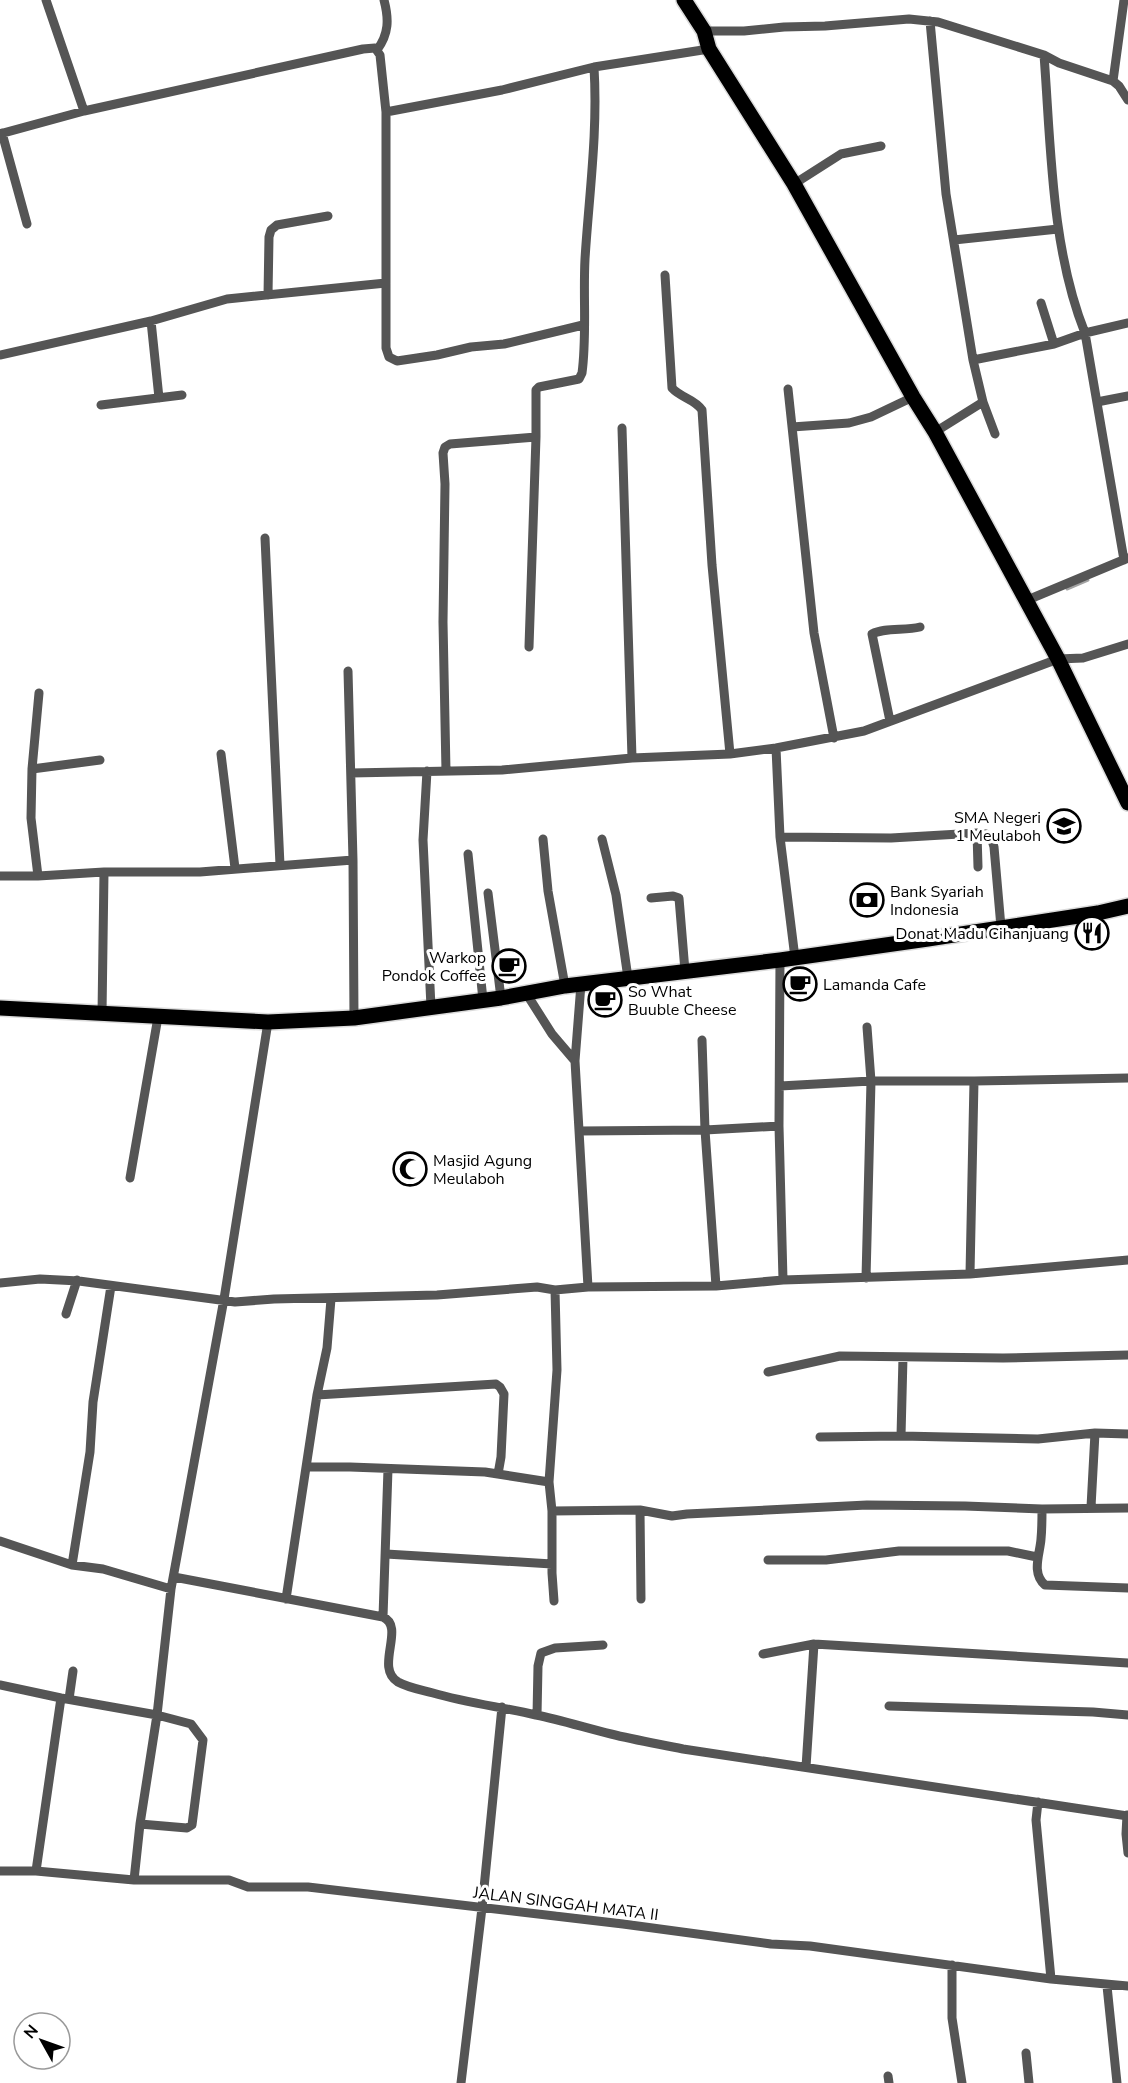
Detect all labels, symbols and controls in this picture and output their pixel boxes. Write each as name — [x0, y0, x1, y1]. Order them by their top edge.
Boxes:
place label: SMA Negeri 1 Meulaboh — [954, 807, 1041, 847]
school or university icon: SMA Negeri 1 Meulaboh — [1046, 808, 1082, 844]
place label: Bank Syariah Indonesia — [890, 881, 984, 921]
bank icon: Bank Syariah Indonesia — [849, 882, 885, 918]
restaurant icon: Donat Madu Cihanjuang — [1074, 915, 1110, 951]
place label: Donat Madu Cihanjuang — [896, 923, 1069, 945]
place label: Warkop Pondok Coffee — [382, 947, 486, 987]
cafe icon: Warkop Pondok Coffee — [491, 948, 527, 984]
cafe icon: Lamanda Cafe — [782, 966, 818, 1002]
place label: Lamanda Cafe — [823, 974, 926, 996]
place label: So What Buuble Cheese — [628, 981, 736, 1021]
cafe icon: So What Buuble Cheese — [587, 982, 623, 1018]
place label: Masjid Agung Meulaboh — [433, 1150, 532, 1190]
mosque icon: Masjid Agung Meulaboh — [392, 1151, 428, 1187]
street label: JALAN SINGGAH MATA II — [471, 1882, 660, 1926]
north arrow — [12, 2011, 72, 2071]
text: N — [19, 2020, 44, 2044]

